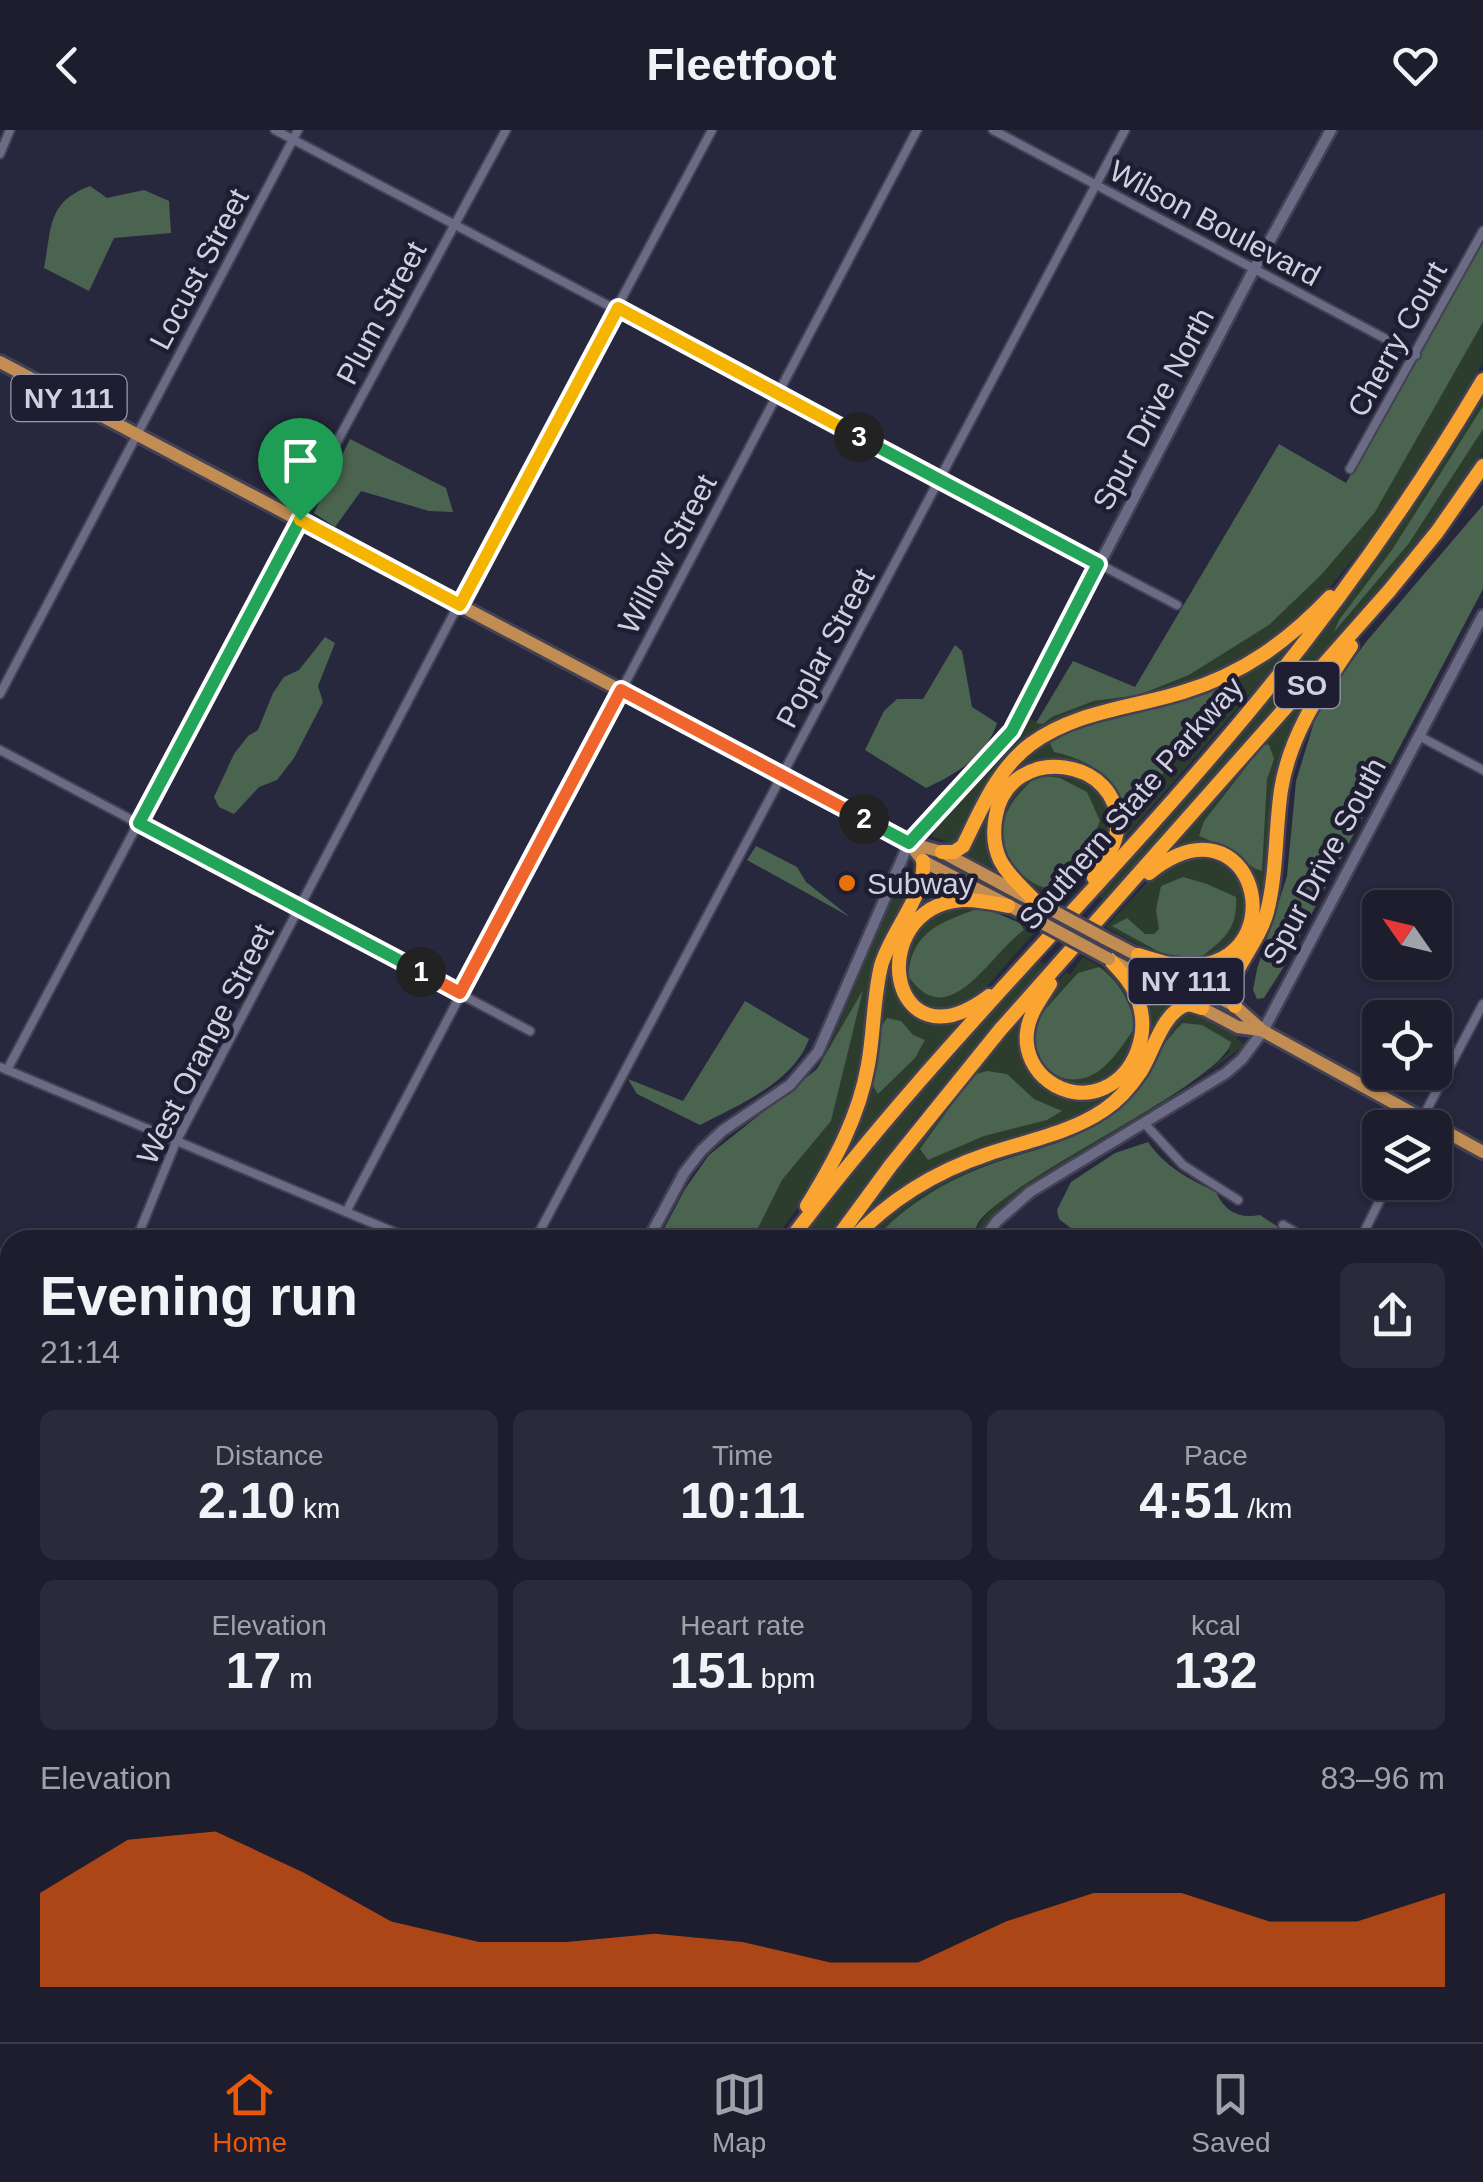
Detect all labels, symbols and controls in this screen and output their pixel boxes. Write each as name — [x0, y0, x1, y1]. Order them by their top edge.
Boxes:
icon: back — [40, 38, 95, 93]
icon: heart — [1388, 38, 1443, 93]
text: Fleetfoot — [647, 39, 836, 90]
street label: Wilson Boulevard — [1104, 154, 1326, 292]
street label: Locust Street — [143, 183, 255, 355]
street label: Plum Street — [330, 235, 433, 390]
street label: Cherry Court — [1341, 255, 1453, 422]
street label: Spur Drive North — [1086, 303, 1220, 515]
road number: NY 111 — [12, 375, 126, 421]
pin: 3 — [834, 412, 884, 462]
pin — [258, 418, 343, 521]
text: 3 — [851, 421, 867, 452]
icon: arrive — [273, 433, 328, 488]
street label: Willow Street — [611, 468, 723, 639]
street label: Poplar Street — [769, 562, 881, 733]
road number: SO — [1274, 662, 1340, 708]
street label: Southern State Parkway — [1012, 670, 1250, 936]
street label: Spur Drive South — [1256, 752, 1392, 970]
pin: 2 — [839, 794, 889, 844]
text: 2 — [856, 803, 872, 834]
place label: Subway — [867, 867, 974, 900]
marker: Subway — [836, 872, 858, 894]
north arrow — [1362, 890, 1452, 980]
map controls — [1362, 890, 1452, 1200]
street label: West Orange Street — [130, 918, 280, 1169]
pin: 1 — [396, 947, 446, 997]
text: 1 — [413, 956, 429, 987]
road number: NY 111 — [1128, 958, 1244, 1004]
button: locate — [1362, 1000, 1452, 1090]
button: layers — [1362, 1110, 1452, 1200]
button: share — [1340, 1263, 1445, 1368]
text: Evening run — [40, 1265, 358, 1327]
text: 21:14 — [40, 1334, 120, 1370]
text: Distance — [215, 1440, 324, 1471]
text: Time — [712, 1440, 773, 1471]
text: Pace — [1184, 1440, 1248, 1471]
text: 2.10 — [198, 1473, 295, 1529]
text: 10:11 — [680, 1473, 805, 1529]
text: 4:51 — [1139, 1473, 1239, 1529]
text: km — [295, 1493, 340, 1524]
text: /km — [1239, 1493, 1292, 1524]
text: Elevation — [212, 1610, 327, 1641]
text: Heart rate — [680, 1610, 805, 1641]
text: kcal — [1191, 1610, 1241, 1641]
text: 17 — [226, 1643, 281, 1699]
text: 151 — [670, 1643, 753, 1699]
text: 132 — [1174, 1643, 1258, 1699]
text: m — [281, 1663, 313, 1694]
text: bpm — [753, 1663, 815, 1694]
text: Elevation — [40, 1760, 172, 1796]
text: 83–96 m — [1320, 1760, 1445, 1796]
tab: Home — [212, 2067, 287, 2159]
tab: Map — [712, 2067, 767, 2159]
tab: Saved — [1191, 2067, 1271, 2159]

